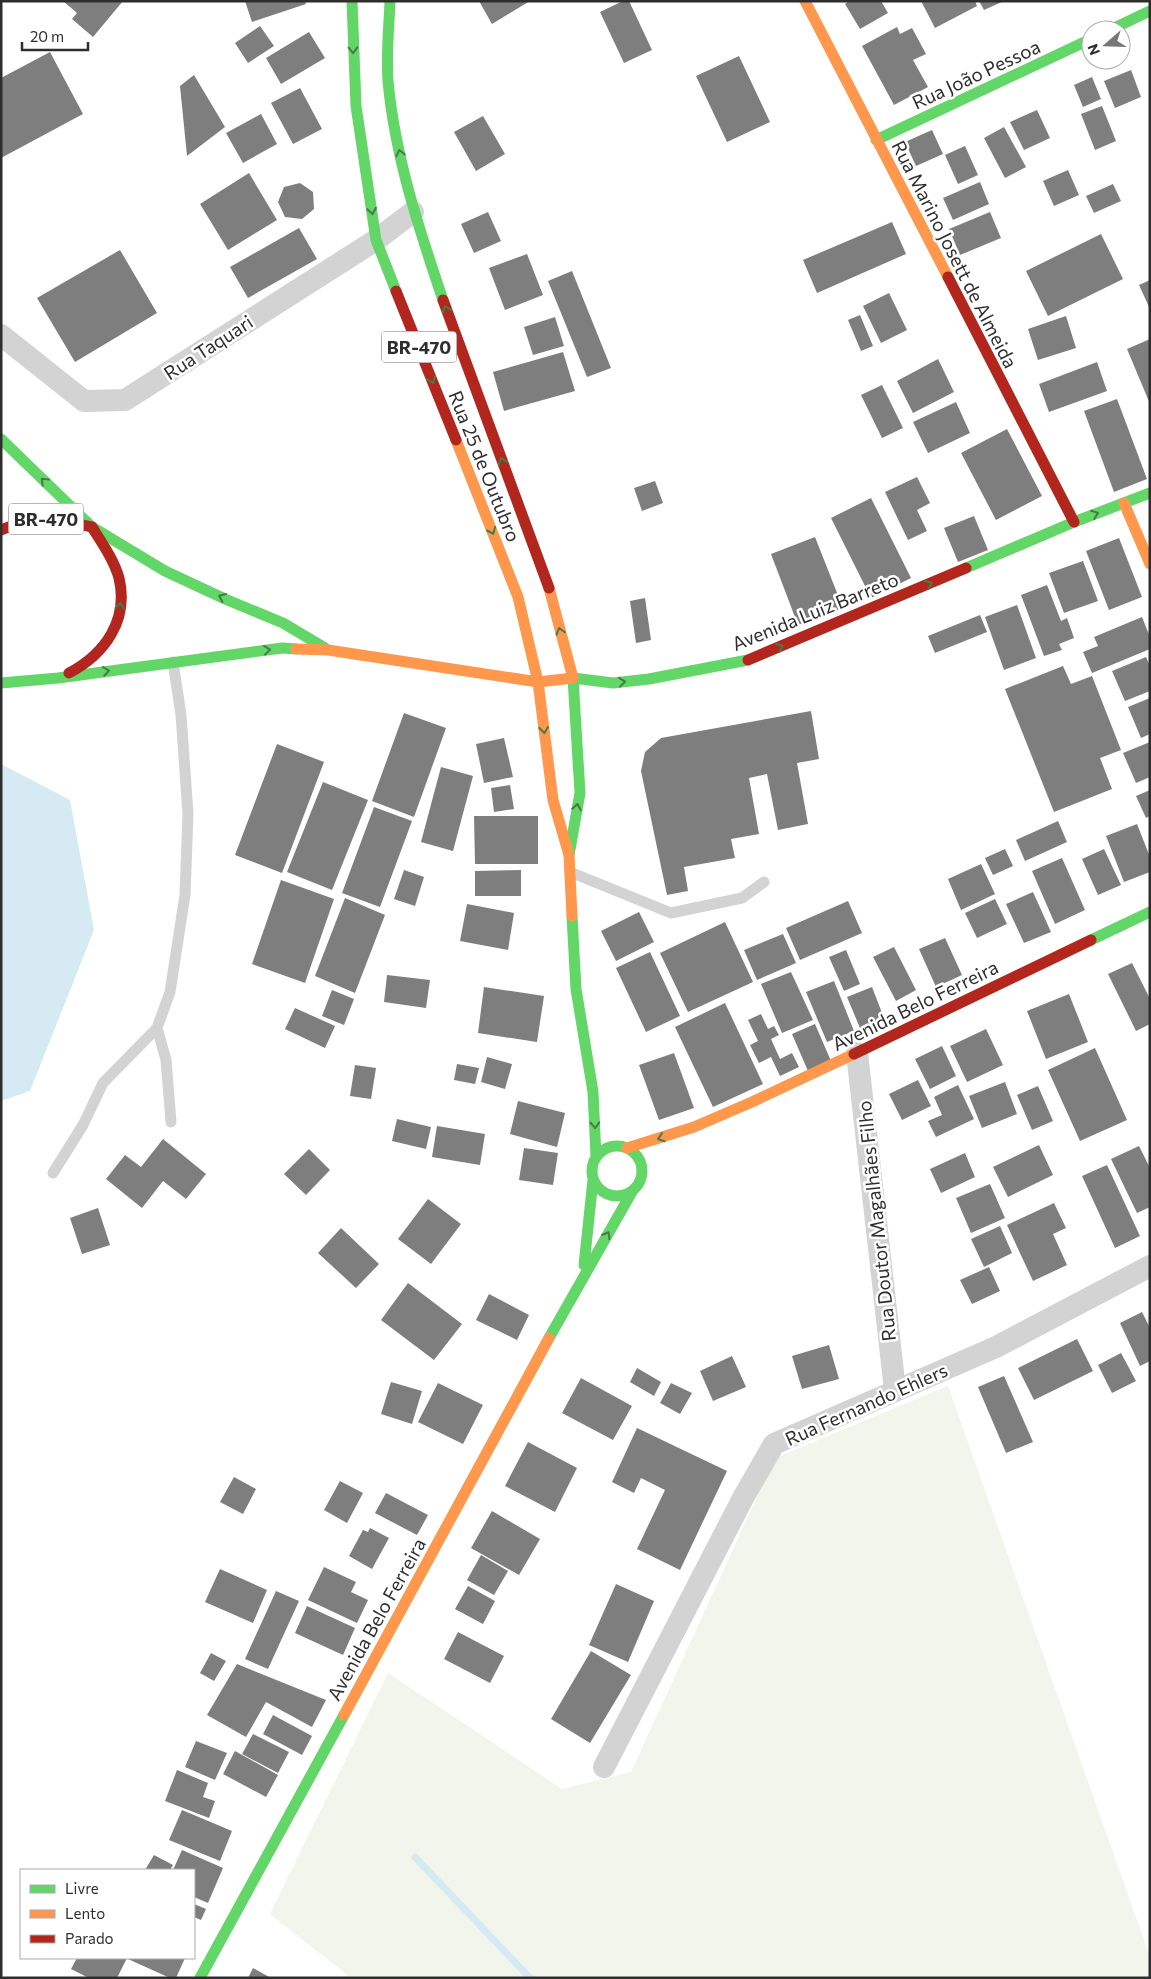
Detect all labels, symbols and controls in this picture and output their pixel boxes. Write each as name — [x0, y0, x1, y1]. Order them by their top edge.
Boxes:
scale bar — [22, 20, 89, 52]
north arrow — [1081, 20, 1131, 70]
text: 20 m — [30, 27, 64, 45]
street label: Rua João Pessoa — [908, 34, 1044, 114]
text: N — [1084, 42, 1103, 57]
one-way arrow — [348, 46, 359, 54]
street label: Rua Marino Josett de Almeida — [887, 136, 1023, 372]
one-way arrow — [395, 149, 405, 158]
one-way arrow — [366, 208, 377, 216]
one-way arrow — [442, 305, 452, 313]
street label: Rua Taquari — [159, 310, 257, 384]
road number: BR-470 — [382, 332, 456, 362]
one-way arrow — [426, 375, 436, 384]
street label: Rua 25 de Outubro — [444, 387, 526, 545]
one-way arrow — [498, 457, 508, 466]
one-way arrow — [41, 478, 50, 487]
road number: BR-470 — [8, 504, 84, 534]
one-way arrow — [1090, 510, 1099, 520]
one-way arrow — [486, 526, 496, 535]
street label: Avenida Luiz Barreto — [728, 567, 902, 655]
one-way arrow — [924, 579, 933, 590]
one-way arrow — [218, 593, 227, 604]
one-way arrow — [114, 602, 125, 610]
one-way arrow — [556, 628, 566, 636]
one-way arrow — [775, 643, 783, 653]
one-way arrow — [264, 645, 272, 656]
one-way arrow — [103, 666, 111, 677]
one-way arrow — [618, 677, 626, 688]
one-way arrow — [538, 727, 549, 735]
one-way arrow — [572, 802, 582, 811]
street label: Avenida Belo Ferreira — [828, 955, 1002, 1055]
street label: Rua Doutor Magalhães Filho — [852, 1100, 900, 1342]
one-way arrow — [589, 1121, 600, 1129]
one-way arrow — [657, 1132, 665, 1142]
one-way arrow — [601, 1231, 611, 1240]
street label: Rua Fernando Ehlers — [781, 1358, 951, 1450]
street label: Avenida Belo Ferreira — [322, 1534, 430, 1704]
legend — [20, 1869, 195, 1959]
text: Livre — [65, 1879, 99, 1897]
text: Lento — [65, 1904, 105, 1922]
text: Parado — [65, 1929, 114, 1947]

